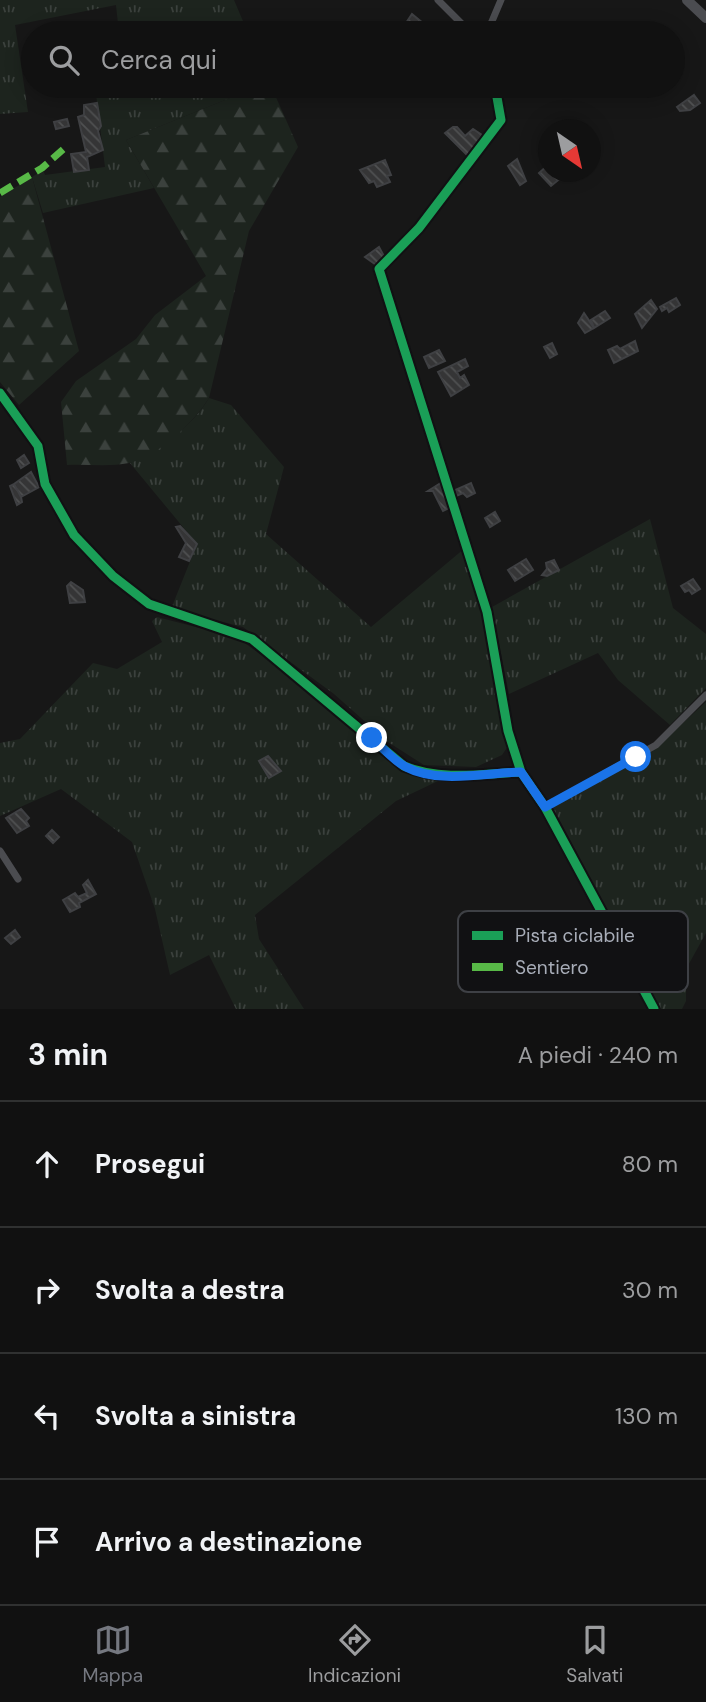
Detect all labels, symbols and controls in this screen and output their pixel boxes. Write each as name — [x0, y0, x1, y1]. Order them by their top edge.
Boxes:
search box — [21, 21, 685, 98]
icon: search — [45, 41, 83, 79]
text: Cerca qui — [101, 43, 217, 77]
north arrow — [538, 119, 601, 182]
route end — [356, 722, 387, 753]
route start — [620, 741, 651, 772]
legend — [458, 911, 688, 992]
text: Pista ciclabile — [515, 923, 635, 948]
text: Sentiero — [515, 955, 588, 980]
text: 3 min — [28, 1035, 108, 1074]
text: A piedi · 240 m — [518, 1040, 678, 1070]
icon: ahead — [28, 1145, 66, 1183]
text: Prosegui — [95, 1147, 205, 1181]
text: 80 m — [622, 1149, 678, 1179]
icon: right — [28, 1271, 66, 1309]
text: Svolta a destra — [95, 1273, 285, 1307]
text: 30 m — [622, 1275, 678, 1305]
icon: left — [28, 1397, 66, 1435]
text: Svolta a sinistra — [95, 1399, 296, 1433]
text: 130 m — [615, 1401, 678, 1431]
icon: arrive — [28, 1523, 66, 1561]
text: Arrivo a destinazione — [95, 1525, 362, 1559]
tab: Mappa — [83, 1621, 143, 1688]
tab: Indicazioni — [308, 1621, 401, 1688]
tab: Salvati — [566, 1621, 623, 1688]

